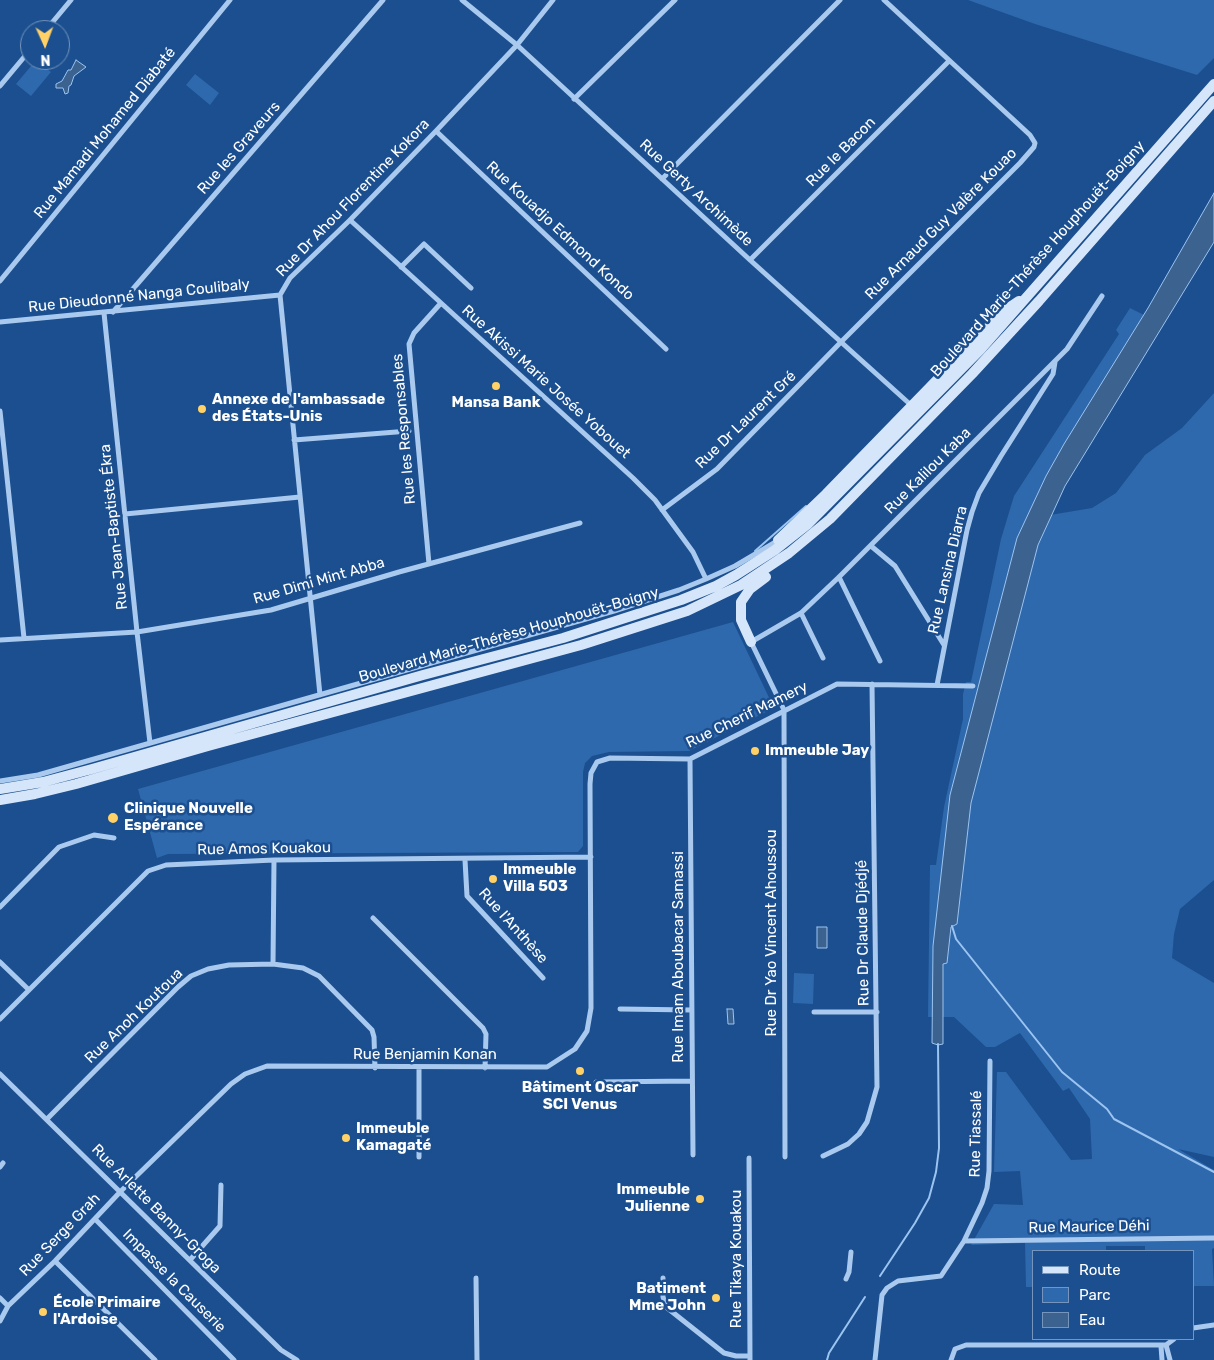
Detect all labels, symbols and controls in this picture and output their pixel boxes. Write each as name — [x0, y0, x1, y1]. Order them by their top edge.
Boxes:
north arrow — [20, 20, 70, 70]
street label: Rue Mamadi Mohamed Diabaté — [30, 44, 180, 222]
text: N — [40, 51, 51, 68]
street label: Rue les Graveurs — [194, 98, 284, 198]
street label: Rue le Bacon — [802, 113, 880, 191]
street label: Rue Dr Ahou Florentine Kokora — [273, 115, 433, 281]
street label: Rue Gerty Archimède — [635, 136, 757, 250]
street label: Boulevard Marie-Thérèse Houphouët-Boigny — [927, 137, 1149, 381]
street label: Rue Arnaud Guy Valère Kouao — [861, 144, 1021, 304]
street label: Rue Kouadjo Edmond Kondo — [482, 158, 638, 304]
street label: Rue Dieudonné Nanga Coulibaly — [27, 275, 251, 317]
street label: Rue Akissi Marie Josée Yobouet — [458, 301, 634, 463]
street label: Rue les Responsables — [388, 353, 420, 505]
street label: Rue Dr Laurent Gré — [692, 367, 800, 473]
marker: Mansa Bank — [490, 380, 502, 392]
place label: Annexe de l'ambassade des États-Unis — [212, 391, 385, 426]
place label: Mansa Bank — [451, 394, 541, 412]
marker: Annexe de l'ambassade des États-Unis — [196, 403, 208, 415]
street label: Rue Kalilou Kaba — [881, 424, 975, 518]
street label: Rue Jean-Baptiste Ékra — [96, 443, 132, 611]
street label: Rue Lansina Diarra — [925, 504, 971, 636]
street label: Rue Dimi Mint Abba — [251, 554, 387, 608]
street label: Boulevard Marie-Thérèse Houphouët-Boigny — [357, 583, 661, 687]
street label: Rue Cherif Mamery — [683, 678, 811, 752]
place label: Immeuble Jay — [765, 742, 869, 760]
marker: Immeuble Jay — [749, 745, 761, 757]
place label: Clinique Nouvelle Espérance — [124, 800, 253, 835]
marker: Clinique Nouvelle Espérance — [106, 811, 120, 825]
street label: Rue Dr Yao Vincent Ahoussou — [763, 830, 781, 1036]
street label: Rue Amos Kouakou — [197, 839, 331, 859]
street label: Rue Imam Aboubacar Samassi — [670, 851, 688, 1063]
street label: Rue Dr Claude Djédjé — [853, 860, 873, 1006]
place label: Immeuble Villa 503 — [503, 861, 577, 896]
marker: Immeuble Villa 503 — [487, 873, 499, 885]
street label: Rue l'Anthèse — [474, 885, 552, 967]
street label: Rue Anoh Koutoua — [81, 965, 187, 1067]
street label: Rue Benjamin Konan — [353, 1046, 497, 1064]
marker: Bâtiment Oscar SCI Venus — [574, 1065, 586, 1077]
place label: Bâtiment Oscar SCI Venus — [522, 1079, 638, 1114]
street label: Rue Tiassalé — [966, 1090, 986, 1178]
place label: Immeuble Kamagaté — [356, 1120, 431, 1155]
marker: Immeuble Kamagaté — [340, 1132, 352, 1144]
street label: Rue Arlette Banny-Groga — [88, 1141, 224, 1277]
place label: Immeuble Julienne — [616, 1181, 690, 1216]
street label: Rue Serge Grah — [16, 1190, 104, 1280]
street label: Rue Tikaya Kouakou — [728, 1190, 746, 1328]
marker: Immeuble Julienne — [694, 1193, 706, 1205]
street label: Rue Maurice Déhi — [1028, 1217, 1150, 1237]
street label: Impasse la Causerie — [119, 1226, 229, 1336]
legend — [1032, 1250, 1194, 1340]
text: Route — [1079, 1261, 1121, 1279]
place label: Batiment Mme John — [629, 1280, 706, 1315]
text: Parc — [1079, 1286, 1111, 1304]
marker: Batiment Mme John — [710, 1292, 722, 1304]
place label: École Primaire l'Ardoise — [53, 1294, 161, 1329]
marker: École Primaire l'Ardoise — [37, 1306, 49, 1318]
text: Eau — [1079, 1311, 1105, 1329]

